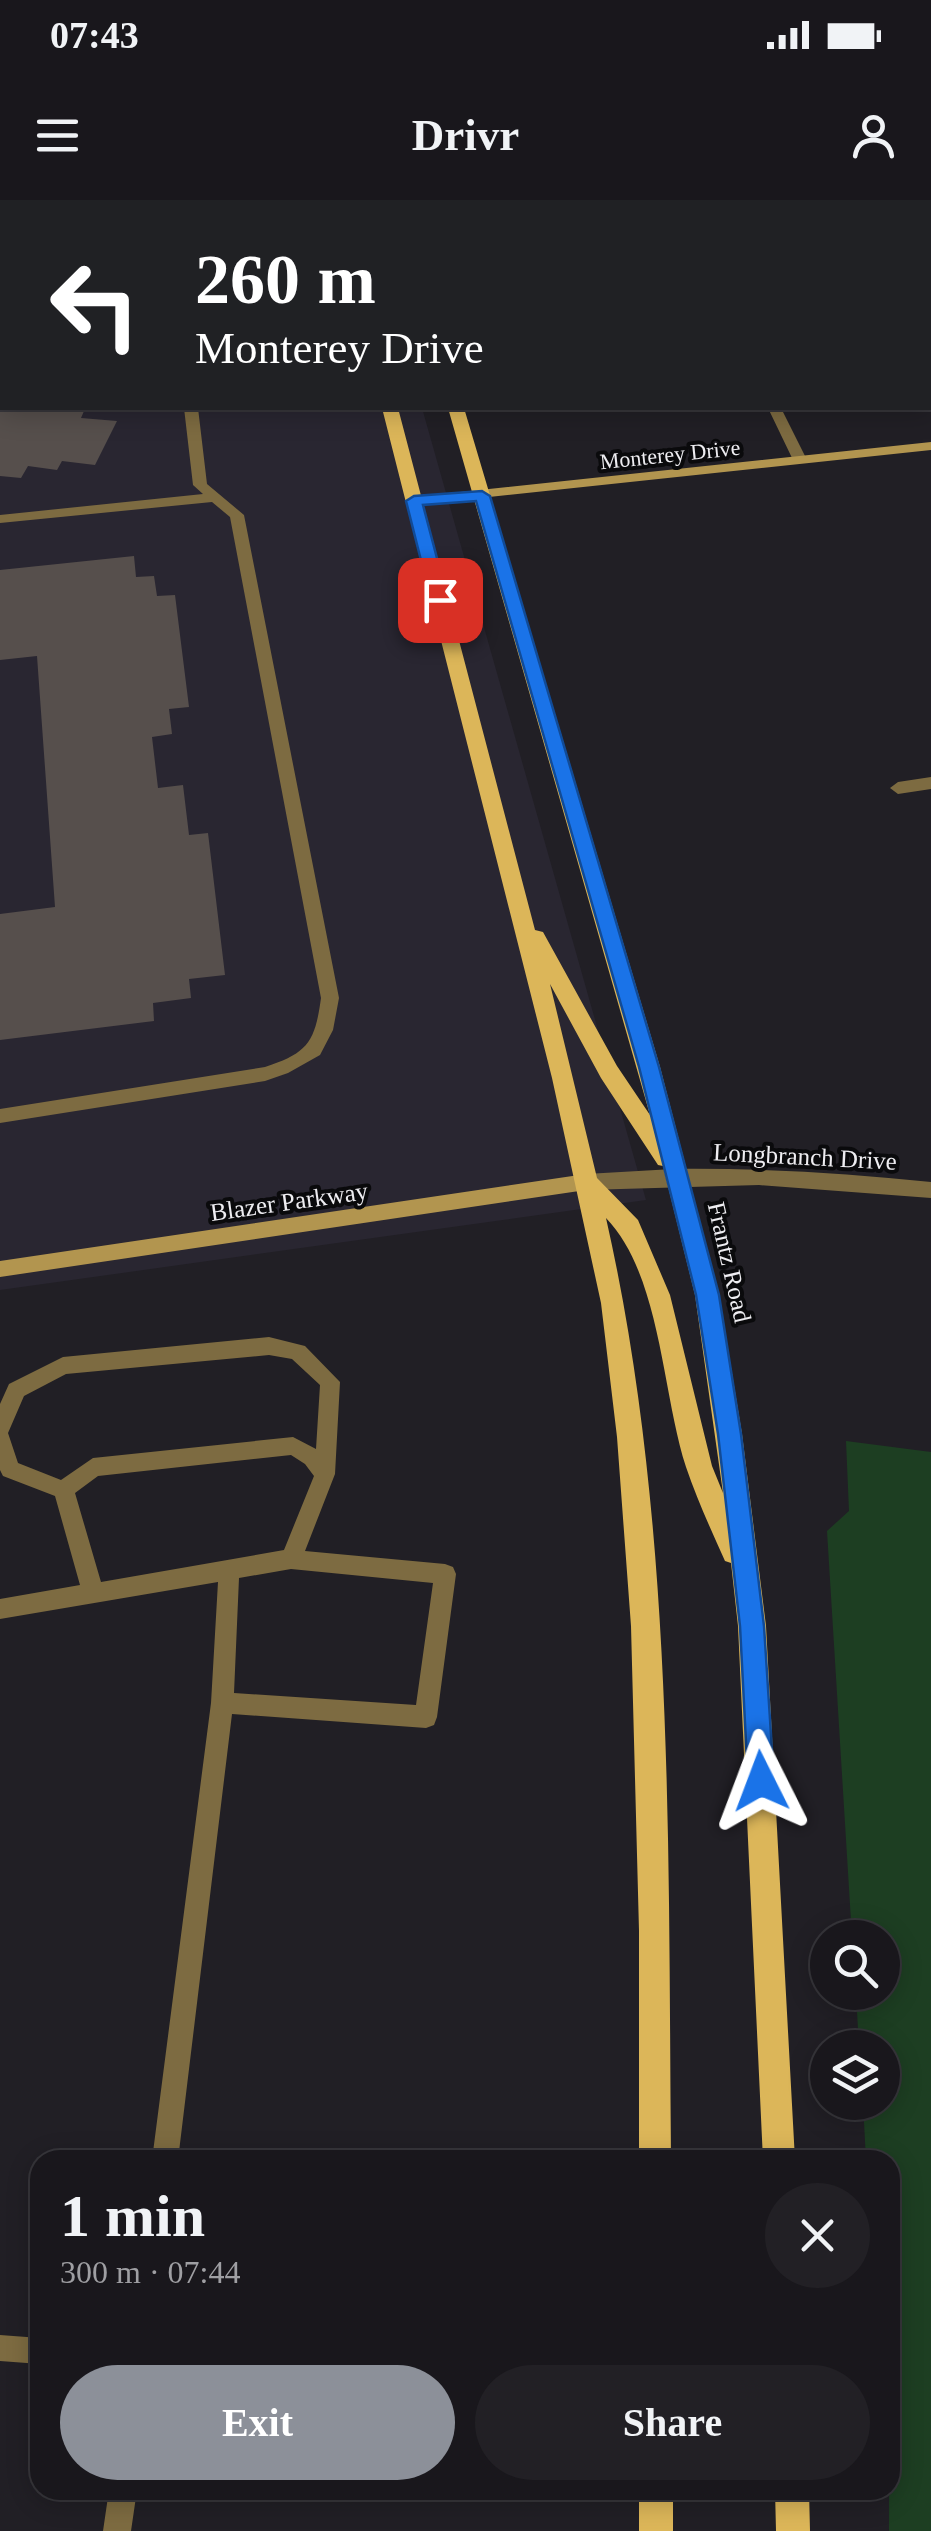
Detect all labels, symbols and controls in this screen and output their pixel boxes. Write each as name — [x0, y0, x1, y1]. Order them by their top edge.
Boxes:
text: 07:43 — [50, 14, 139, 56]
icon: menu — [30, 108, 85, 163]
icon: person — [846, 108, 901, 163]
text: Drivr — [412, 110, 519, 160]
icon: left — [30, 240, 160, 370]
text: 260 m — [195, 241, 376, 318]
text: Monterey Drive — [195, 323, 484, 373]
street label: Monterey Drive — [599, 435, 742, 474]
pin — [398, 558, 483, 643]
icon: arrive — [413, 573, 468, 628]
street label: Longbranch Drive — [712, 1138, 898, 1175]
street label: Blazer Parkway — [208, 1177, 370, 1226]
street label: Frantz Road — [703, 1199, 757, 1326]
position arrow — [709, 1729, 813, 1833]
map controls — [810, 1920, 900, 2120]
button: search — [810, 1920, 900, 2010]
button: layers — [810, 2030, 900, 2120]
text: 1 min — [60, 2183, 205, 2249]
button: close — [765, 2183, 870, 2288]
text: 300 m · 07:44 — [60, 2254, 240, 2290]
button: Exit — [60, 2365, 455, 2480]
button: Share — [475, 2365, 870, 2480]

